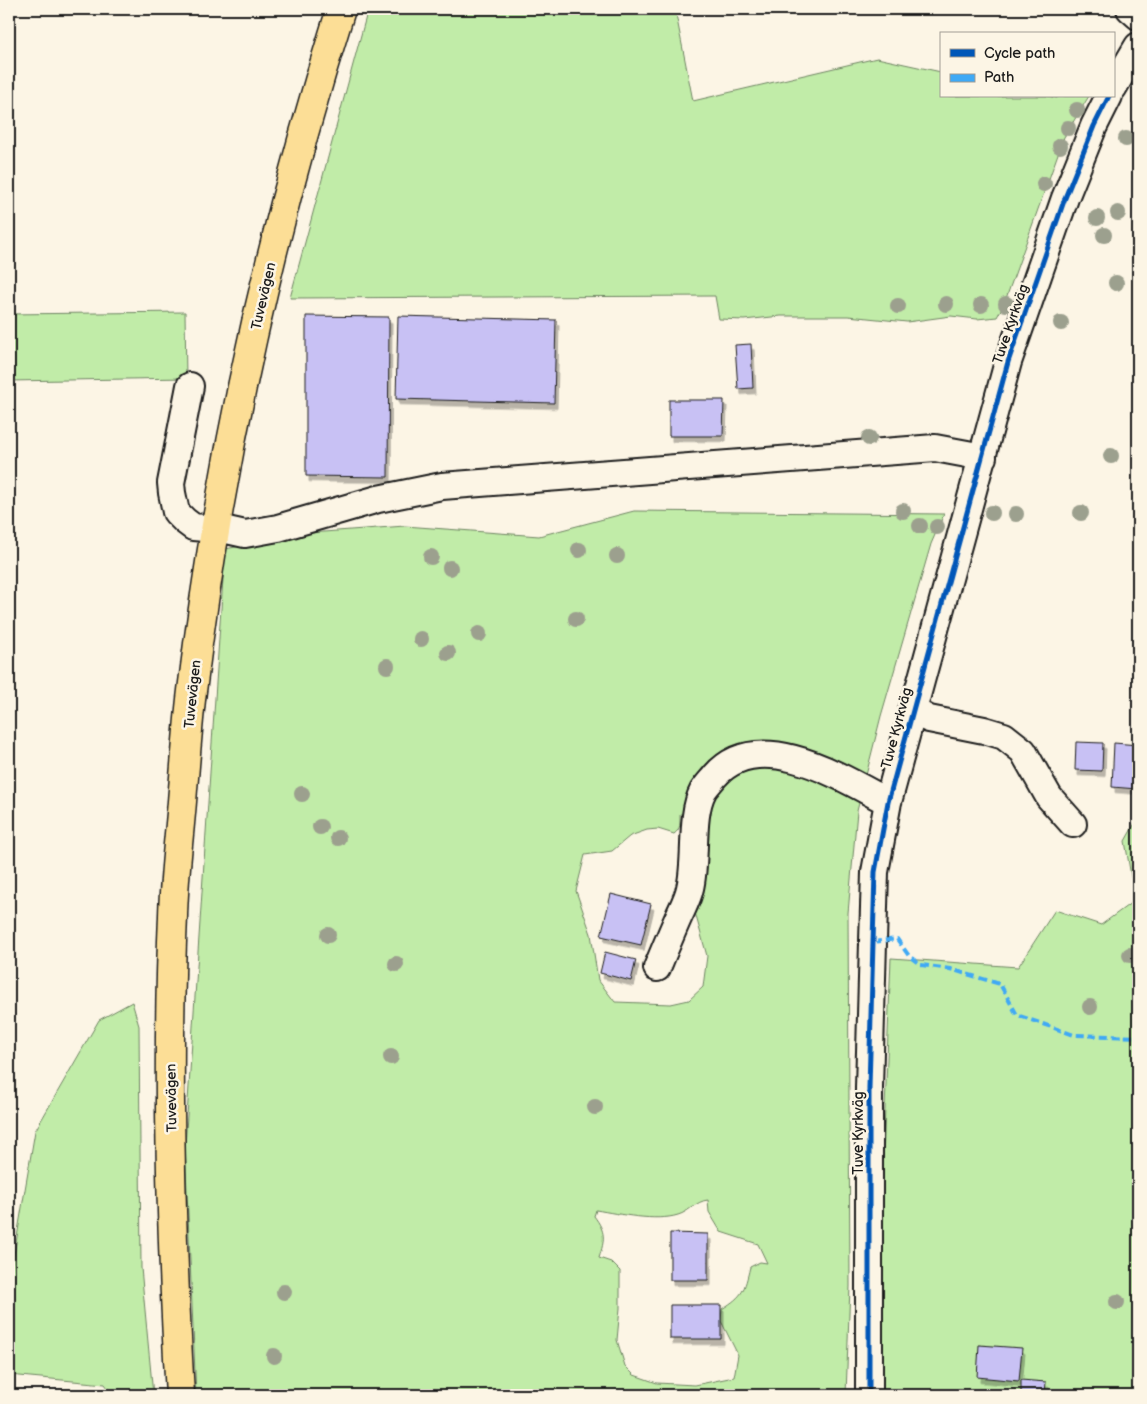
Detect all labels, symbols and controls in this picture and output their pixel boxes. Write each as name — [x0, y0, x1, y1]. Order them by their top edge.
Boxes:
legend — [940, 32, 1114, 98]
text: Cycle path — [984, 44, 1055, 63]
text: Path — [984, 68, 1014, 87]
street label: Tuvevägen — [247, 261, 280, 332]
street label: Tuve Kyrkväg — [989, 282, 1032, 366]
street label: Tuvevägen — [180, 659, 205, 729]
street label: Tuve Kyrkväg — [877, 686, 915, 771]
street label: Tuvevägen — [162, 1063, 181, 1133]
street label: Tuve Kyrkväg — [850, 1091, 867, 1175]

